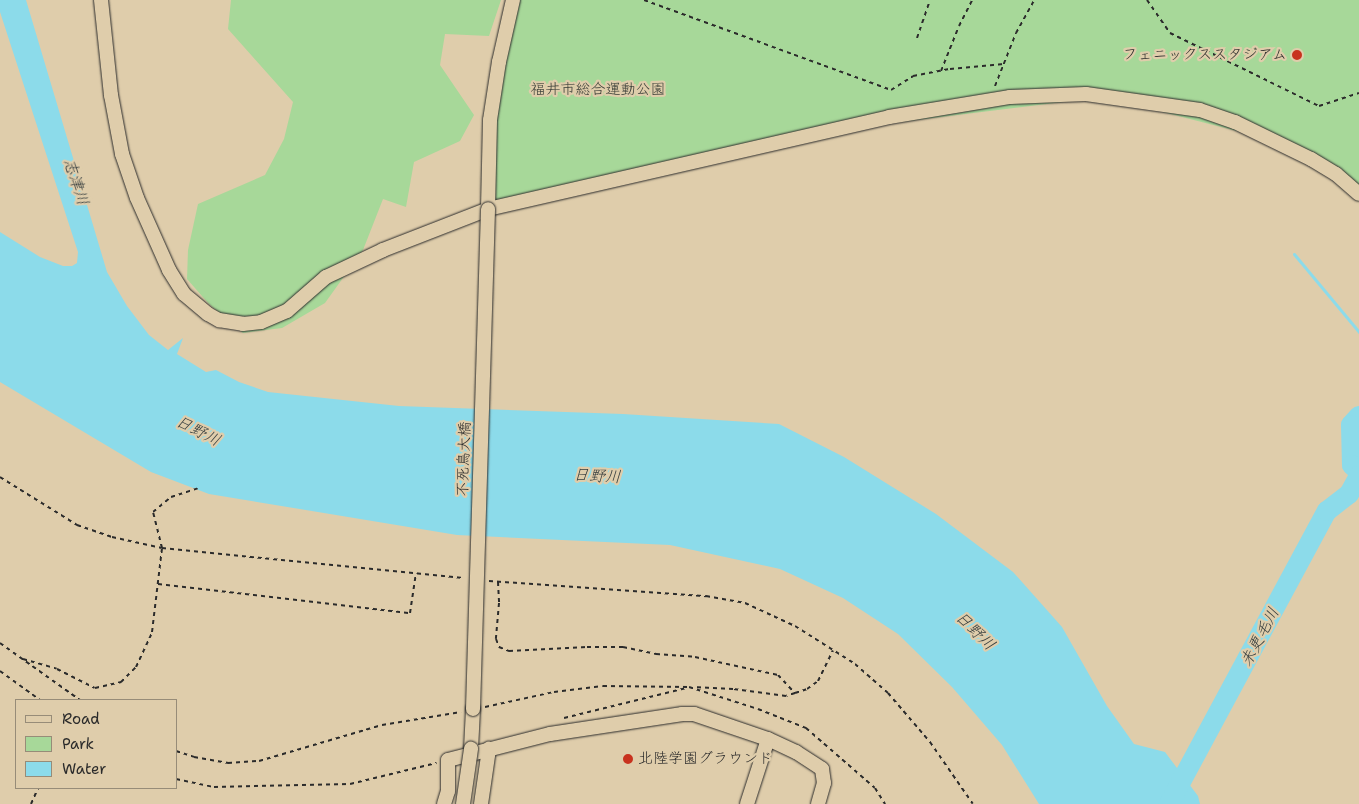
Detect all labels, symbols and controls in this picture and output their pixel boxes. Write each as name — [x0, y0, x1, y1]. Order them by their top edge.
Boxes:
place label: フェニックススタジアム — [1122, 46, 1287, 64]
marker: フェニックススタジアム — [1291, 49, 1303, 61]
park label: 福井市総合運動公園 — [531, 81, 665, 99]
water label: 志津川 — [59, 156, 93, 208]
water label: 日野川 — [172, 412, 224, 450]
street label: 不死鳥大橋 — [454, 421, 474, 497]
water label: 日野川 — [573, 465, 621, 487]
water label: 未更毛川 — [1237, 604, 1283, 670]
water label: 日野川 — [951, 607, 999, 655]
legend — [15, 699, 178, 789]
text: Road — [62, 709, 100, 729]
text: Park — [62, 734, 94, 754]
place label: 北陸学園グラウンド — [638, 750, 773, 768]
marker: 北陸学園グラウンド — [622, 753, 634, 765]
text: Water — [62, 759, 106, 779]

